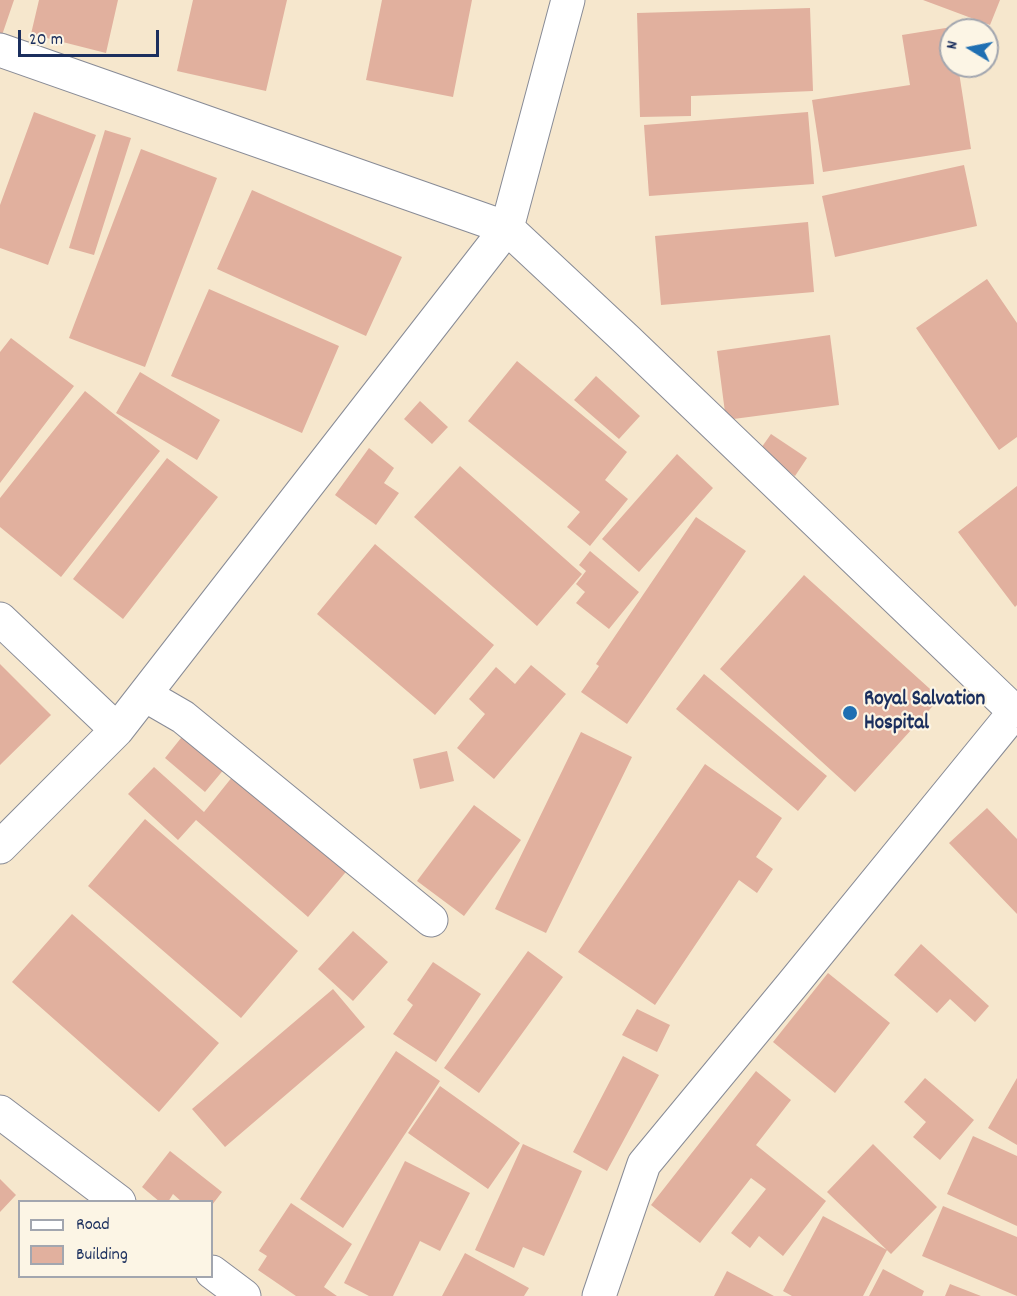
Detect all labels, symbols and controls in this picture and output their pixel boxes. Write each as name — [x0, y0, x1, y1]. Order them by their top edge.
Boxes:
scale bar — [21, 18, 162, 56]
north arrow — [939, 18, 999, 78]
text: 20 m — [29, 28, 63, 53]
text: N — [941, 39, 965, 51]
place label: Royal Salvation Hospital — [864, 688, 985, 738]
marker: Royal Salvation Hospital — [841, 704, 859, 722]
legend — [18, 1200, 213, 1278]
text: Road — [76, 1213, 110, 1238]
text: Building — [76, 1243, 128, 1268]

